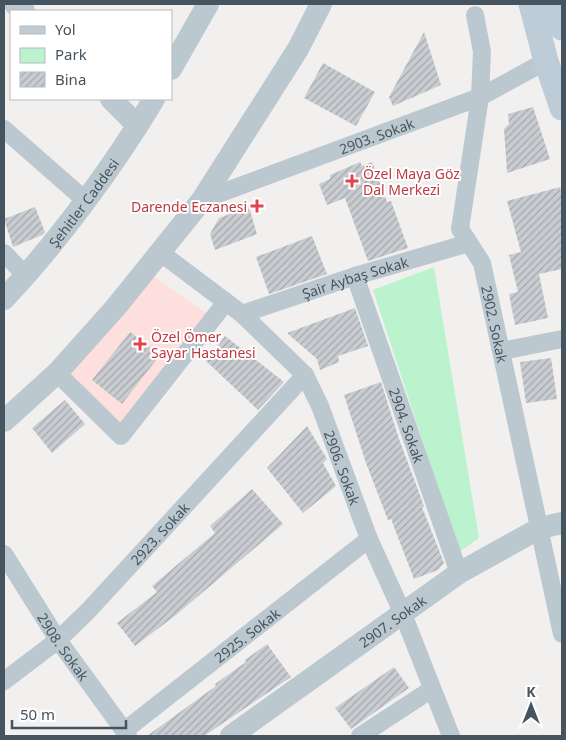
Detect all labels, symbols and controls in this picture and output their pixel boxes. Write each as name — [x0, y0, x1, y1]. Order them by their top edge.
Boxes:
legend — [10, 10, 172, 100]
text: Yol — [55, 19, 76, 39]
text: Park — [55, 44, 87, 64]
text: Bina — [55, 69, 86, 89]
street label: 2903. Sokak — [336, 113, 417, 158]
street label: Şehitler Caddesi — [44, 154, 123, 251]
place label: Özel Maya Göz Dal Merkezi — [363, 164, 460, 199]
marker: Özel Maya Göz Dal Merkezi — [345, 174, 359, 188]
place label: Darende Eczanesi — [131, 197, 247, 216]
marker: Darende Eczanesi — [251, 200, 263, 212]
street label: Şair Aybaş Sokak — [299, 251, 411, 303]
street label: 2902. Sokak — [478, 284, 513, 365]
place label: Özel Ömer Sayar Hastanesi — [151, 327, 256, 362]
marker: Özel Ömer Sayar Hastanesi — [133, 337, 147, 351]
street label: 2904. Sokak — [385, 385, 429, 466]
street label: 2906. Sokak — [320, 427, 365, 508]
street label: 2923. Sokak — [126, 498, 193, 569]
street label: 2907. Sokak — [355, 590, 430, 651]
street label: 2925. Sokak — [210, 603, 284, 666]
street label: 2908. Sokak — [34, 609, 94, 685]
north arrow — [506, 680, 556, 730]
text: K — [526, 682, 536, 701]
scale bar — [12, 698, 126, 730]
text: 50 m — [20, 704, 55, 724]

